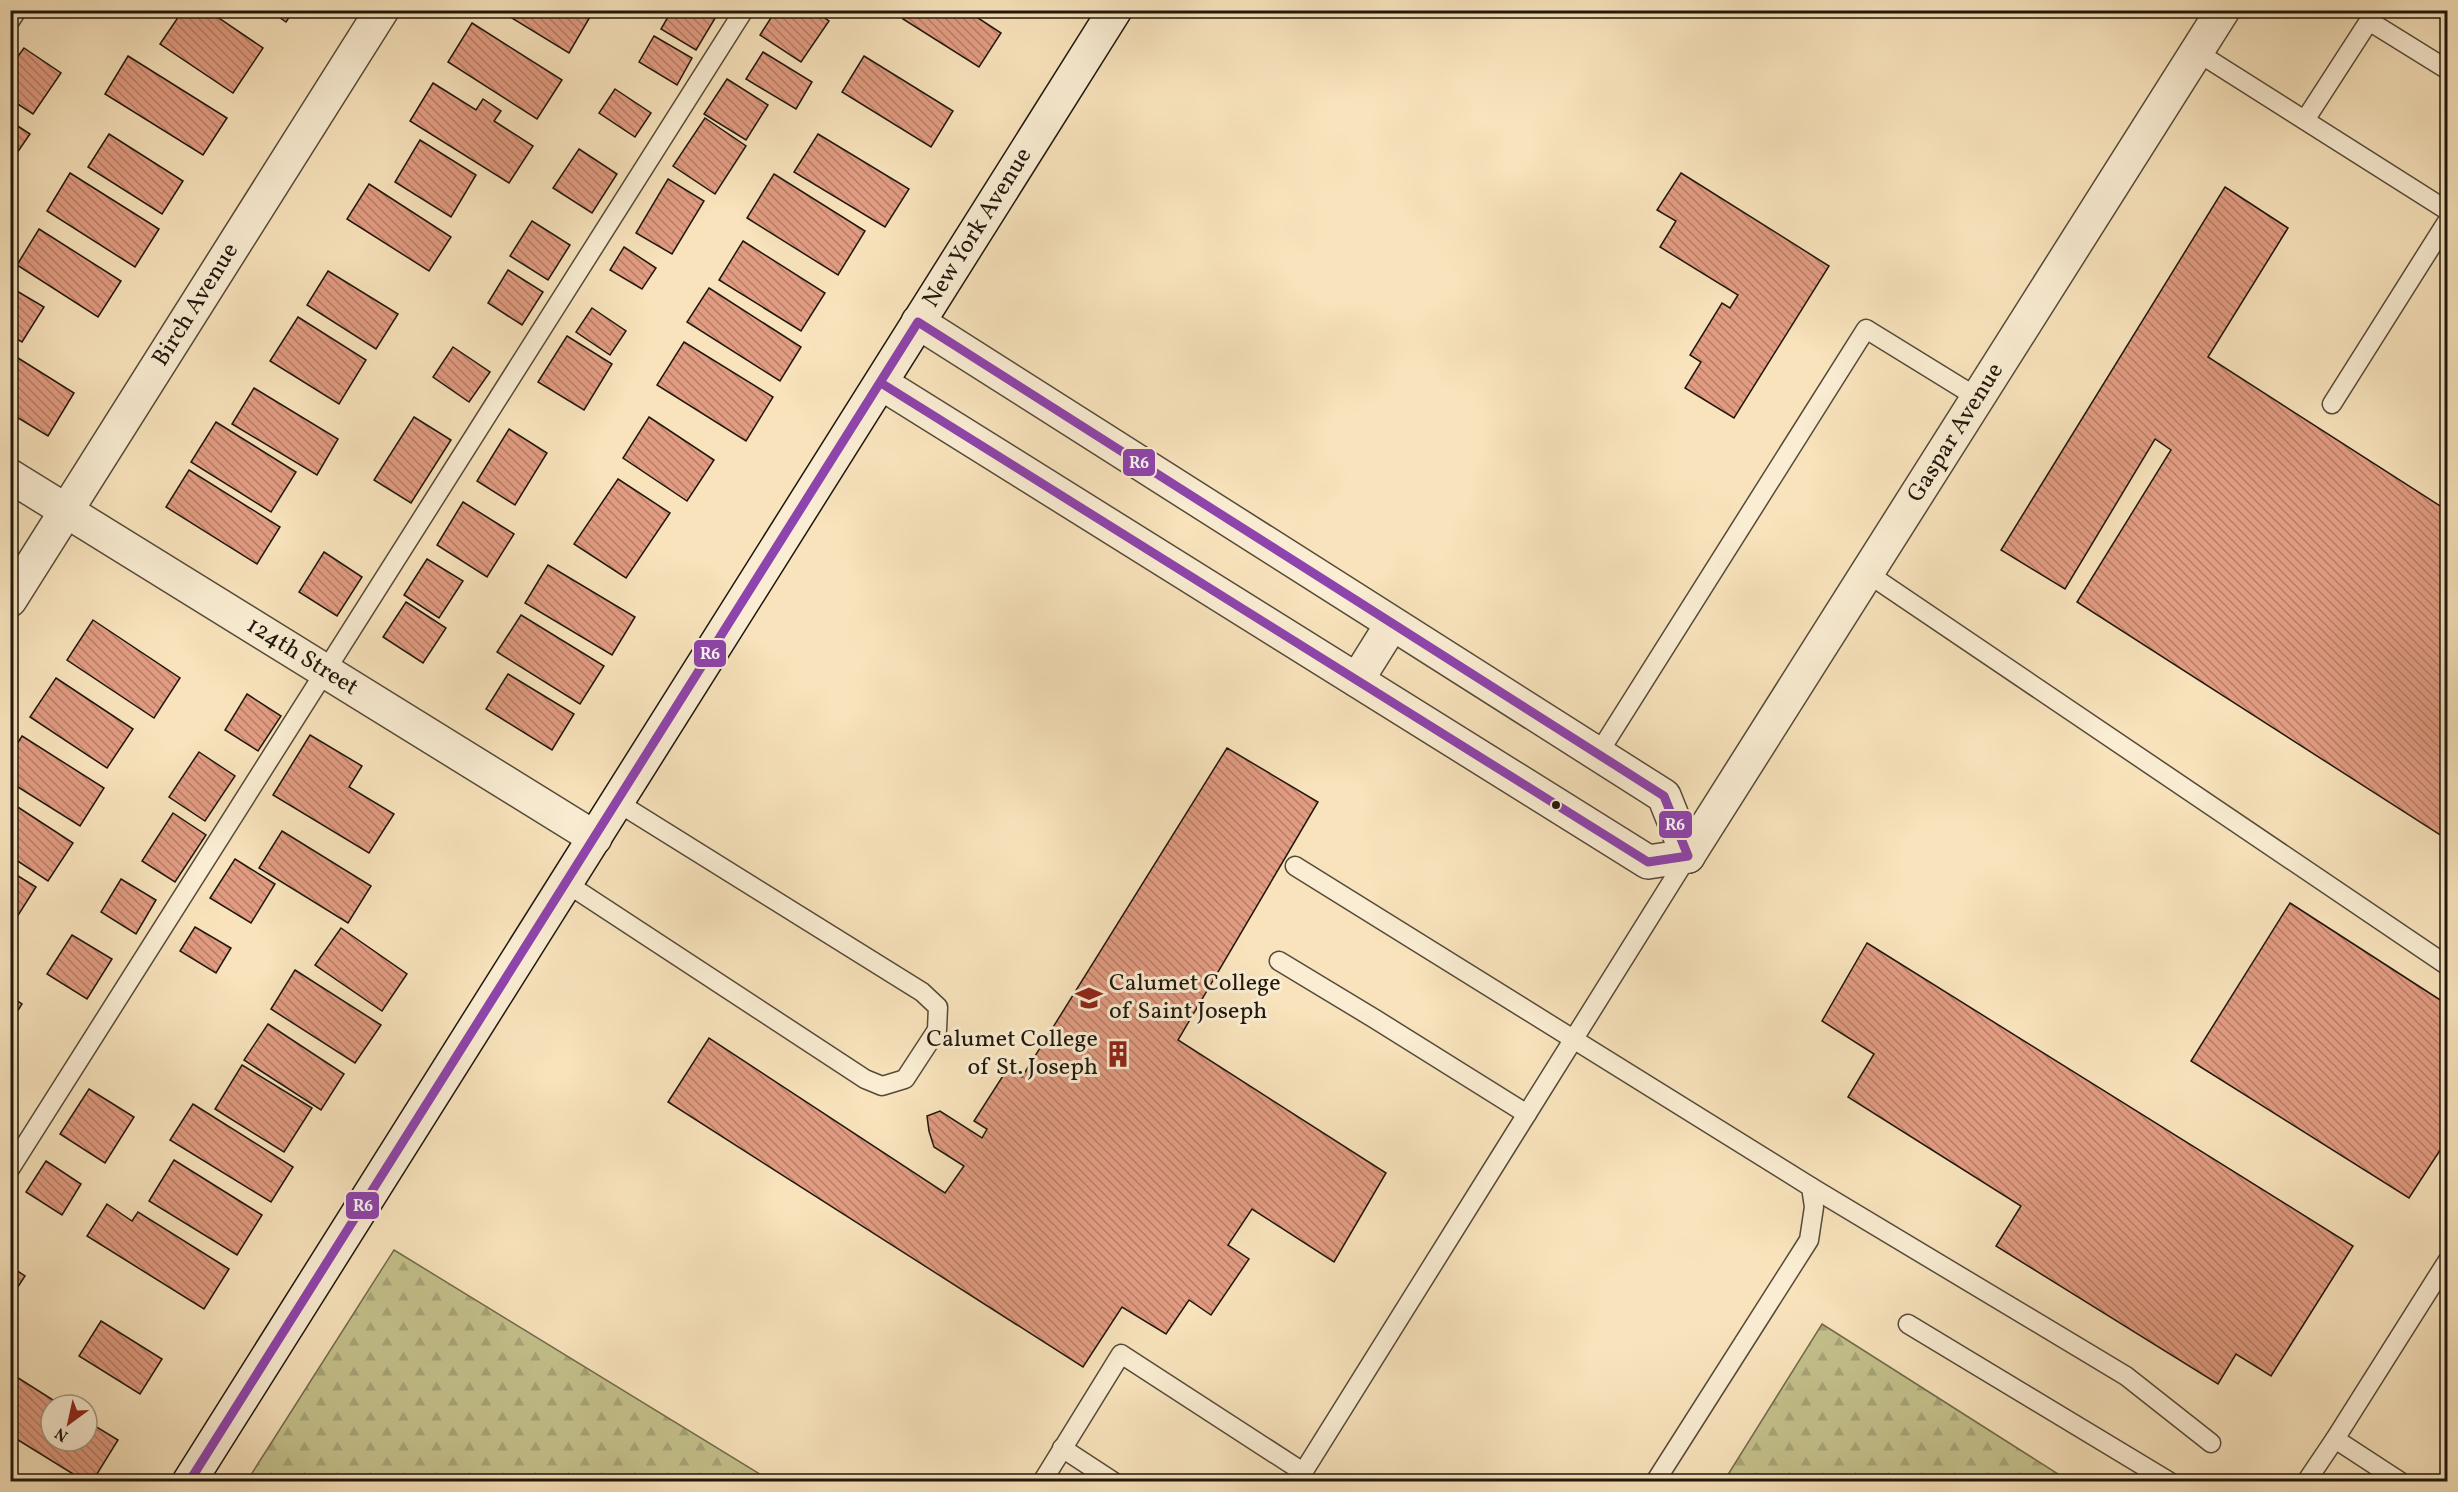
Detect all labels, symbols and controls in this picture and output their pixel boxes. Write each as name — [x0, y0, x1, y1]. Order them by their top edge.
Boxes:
street label: New York Avenue — [915, 141, 1041, 315]
street label: Birch Avenue — [144, 237, 248, 373]
street label: Gaspar Avenue — [1899, 357, 2013, 509]
line badge: R6 — [1122, 448, 1156, 477]
text: R6 — [1129, 453, 1149, 475]
street label: 124th Street — [239, 609, 365, 705]
line badge: R6 — [693, 639, 727, 668]
text: R6 — [700, 644, 720, 666]
unlabelled marker — [1550, 799, 1562, 811]
line badge: R6 — [1658, 810, 1693, 839]
text: R6 — [1665, 815, 1685, 837]
place label: Calumet College of Saint Joseph — [1109, 967, 1281, 1029]
school or university icon: Calumet College of Saint Joseph — [1074, 983, 1104, 1013]
place label: Calumet College of St. Joseph — [926, 1023, 1098, 1085]
building icon: Calumet College of St. Joseph — [1103, 1039, 1133, 1069]
line badge: R6 — [345, 1191, 380, 1220]
text: R6 — [353, 1196, 373, 1218]
north arrow — [39, 1393, 99, 1453]
text: N — [51, 1421, 73, 1446]

